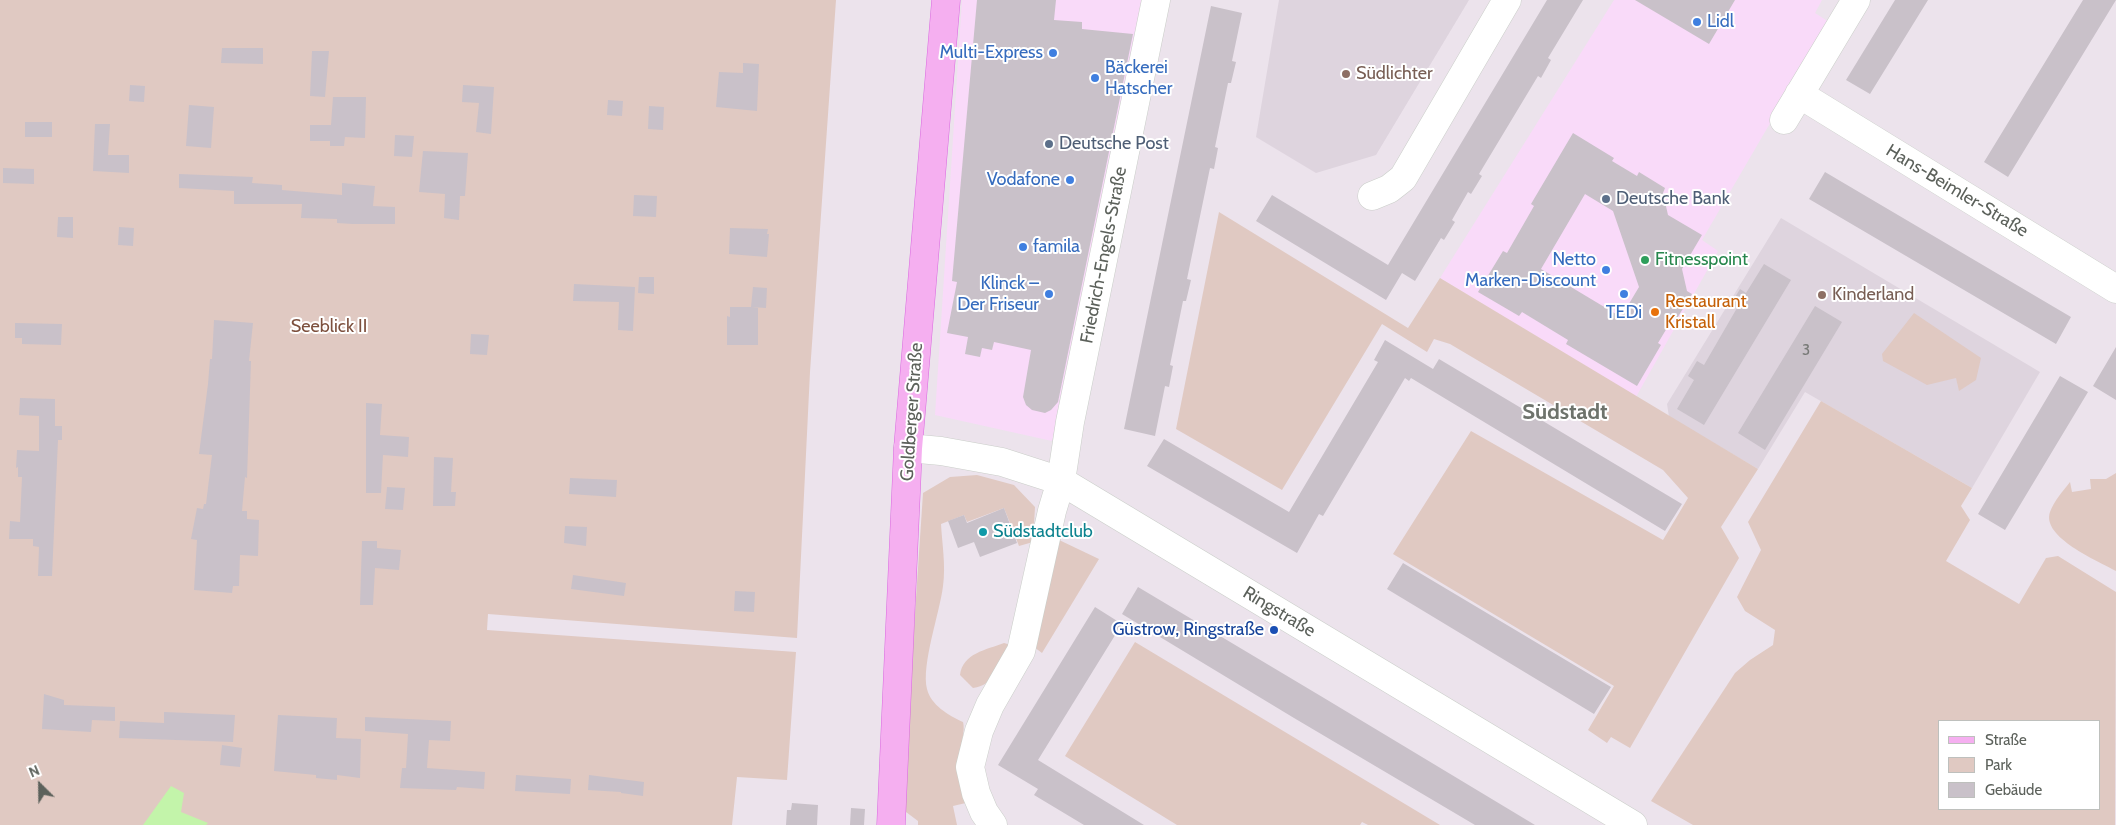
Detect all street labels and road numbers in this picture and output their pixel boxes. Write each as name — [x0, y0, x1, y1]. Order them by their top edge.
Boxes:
street label: Hans-Beimler-Straße — [1882, 140, 2032, 242]
street label: Friedrich-Engels-Straße — [1076, 165, 1132, 345]
street label: Goldberger Straße — [896, 342, 928, 482]
street label: Ringstraße — [1239, 582, 1319, 642]

